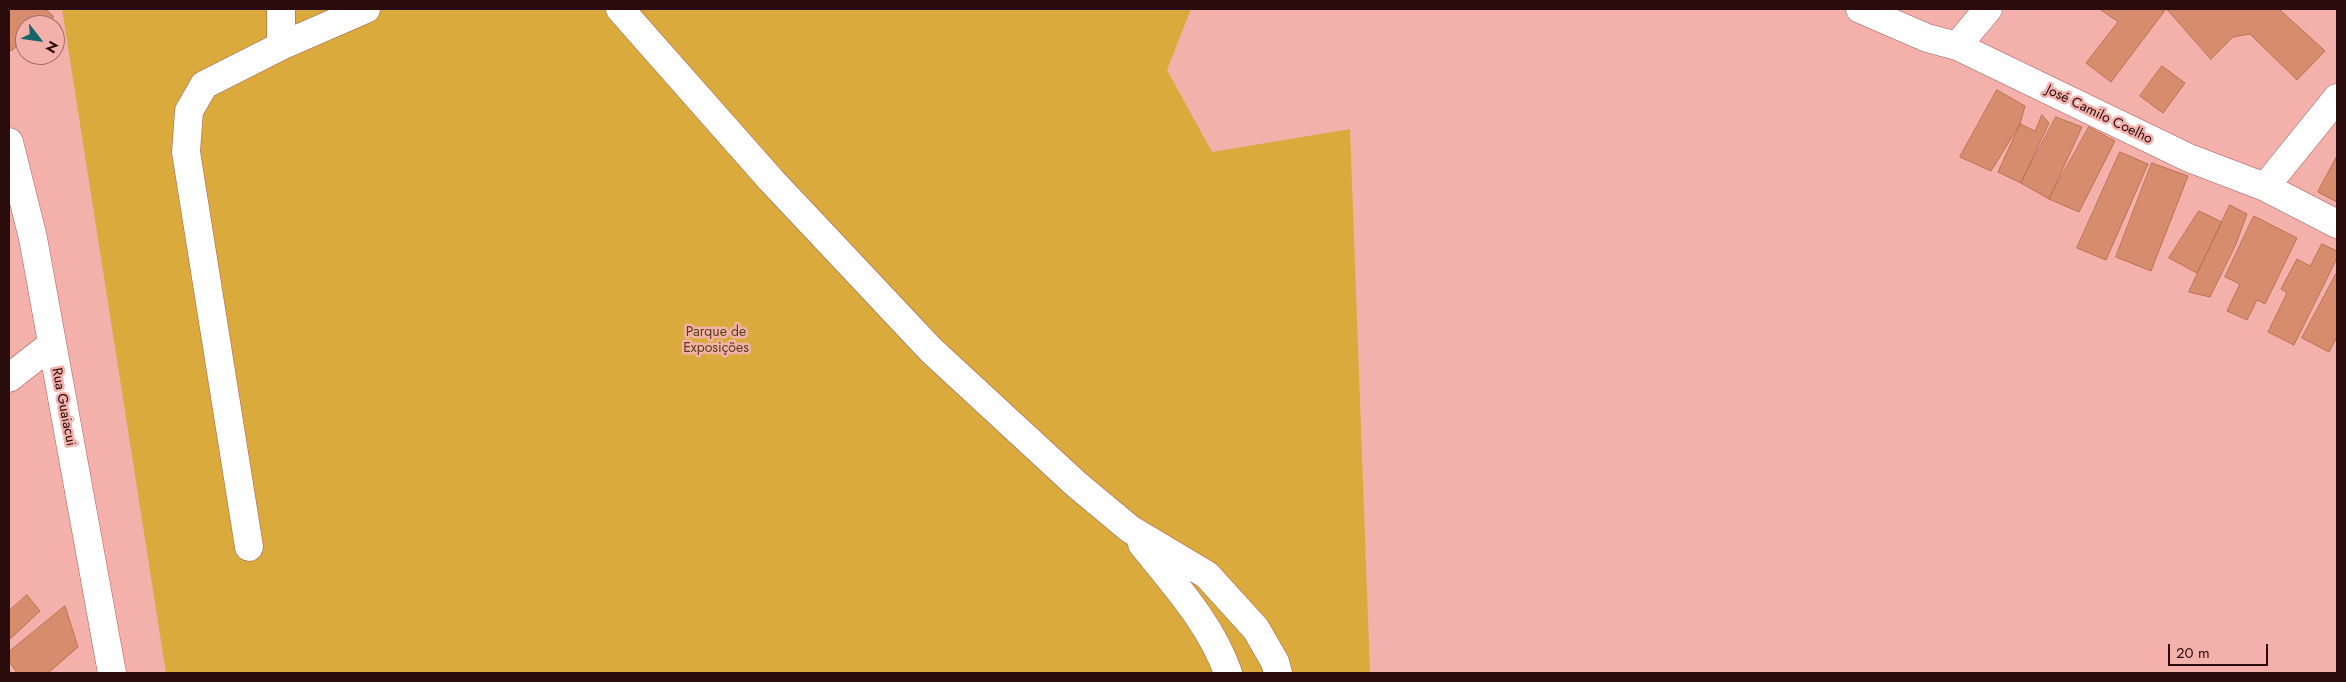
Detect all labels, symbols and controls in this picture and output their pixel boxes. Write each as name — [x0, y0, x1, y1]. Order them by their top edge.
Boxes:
north arrow — [15, 15, 65, 65]
text: N — [41, 37, 64, 57]
street label: José Camilo Coelho — [2043, 82, 2155, 148]
park label: Parque de Exposições — [683, 325, 749, 358]
street label: Rua Guaiacui — [47, 367, 79, 447]
scale bar — [2171, 634, 2271, 666]
text: 20 m — [2176, 642, 2210, 664]

